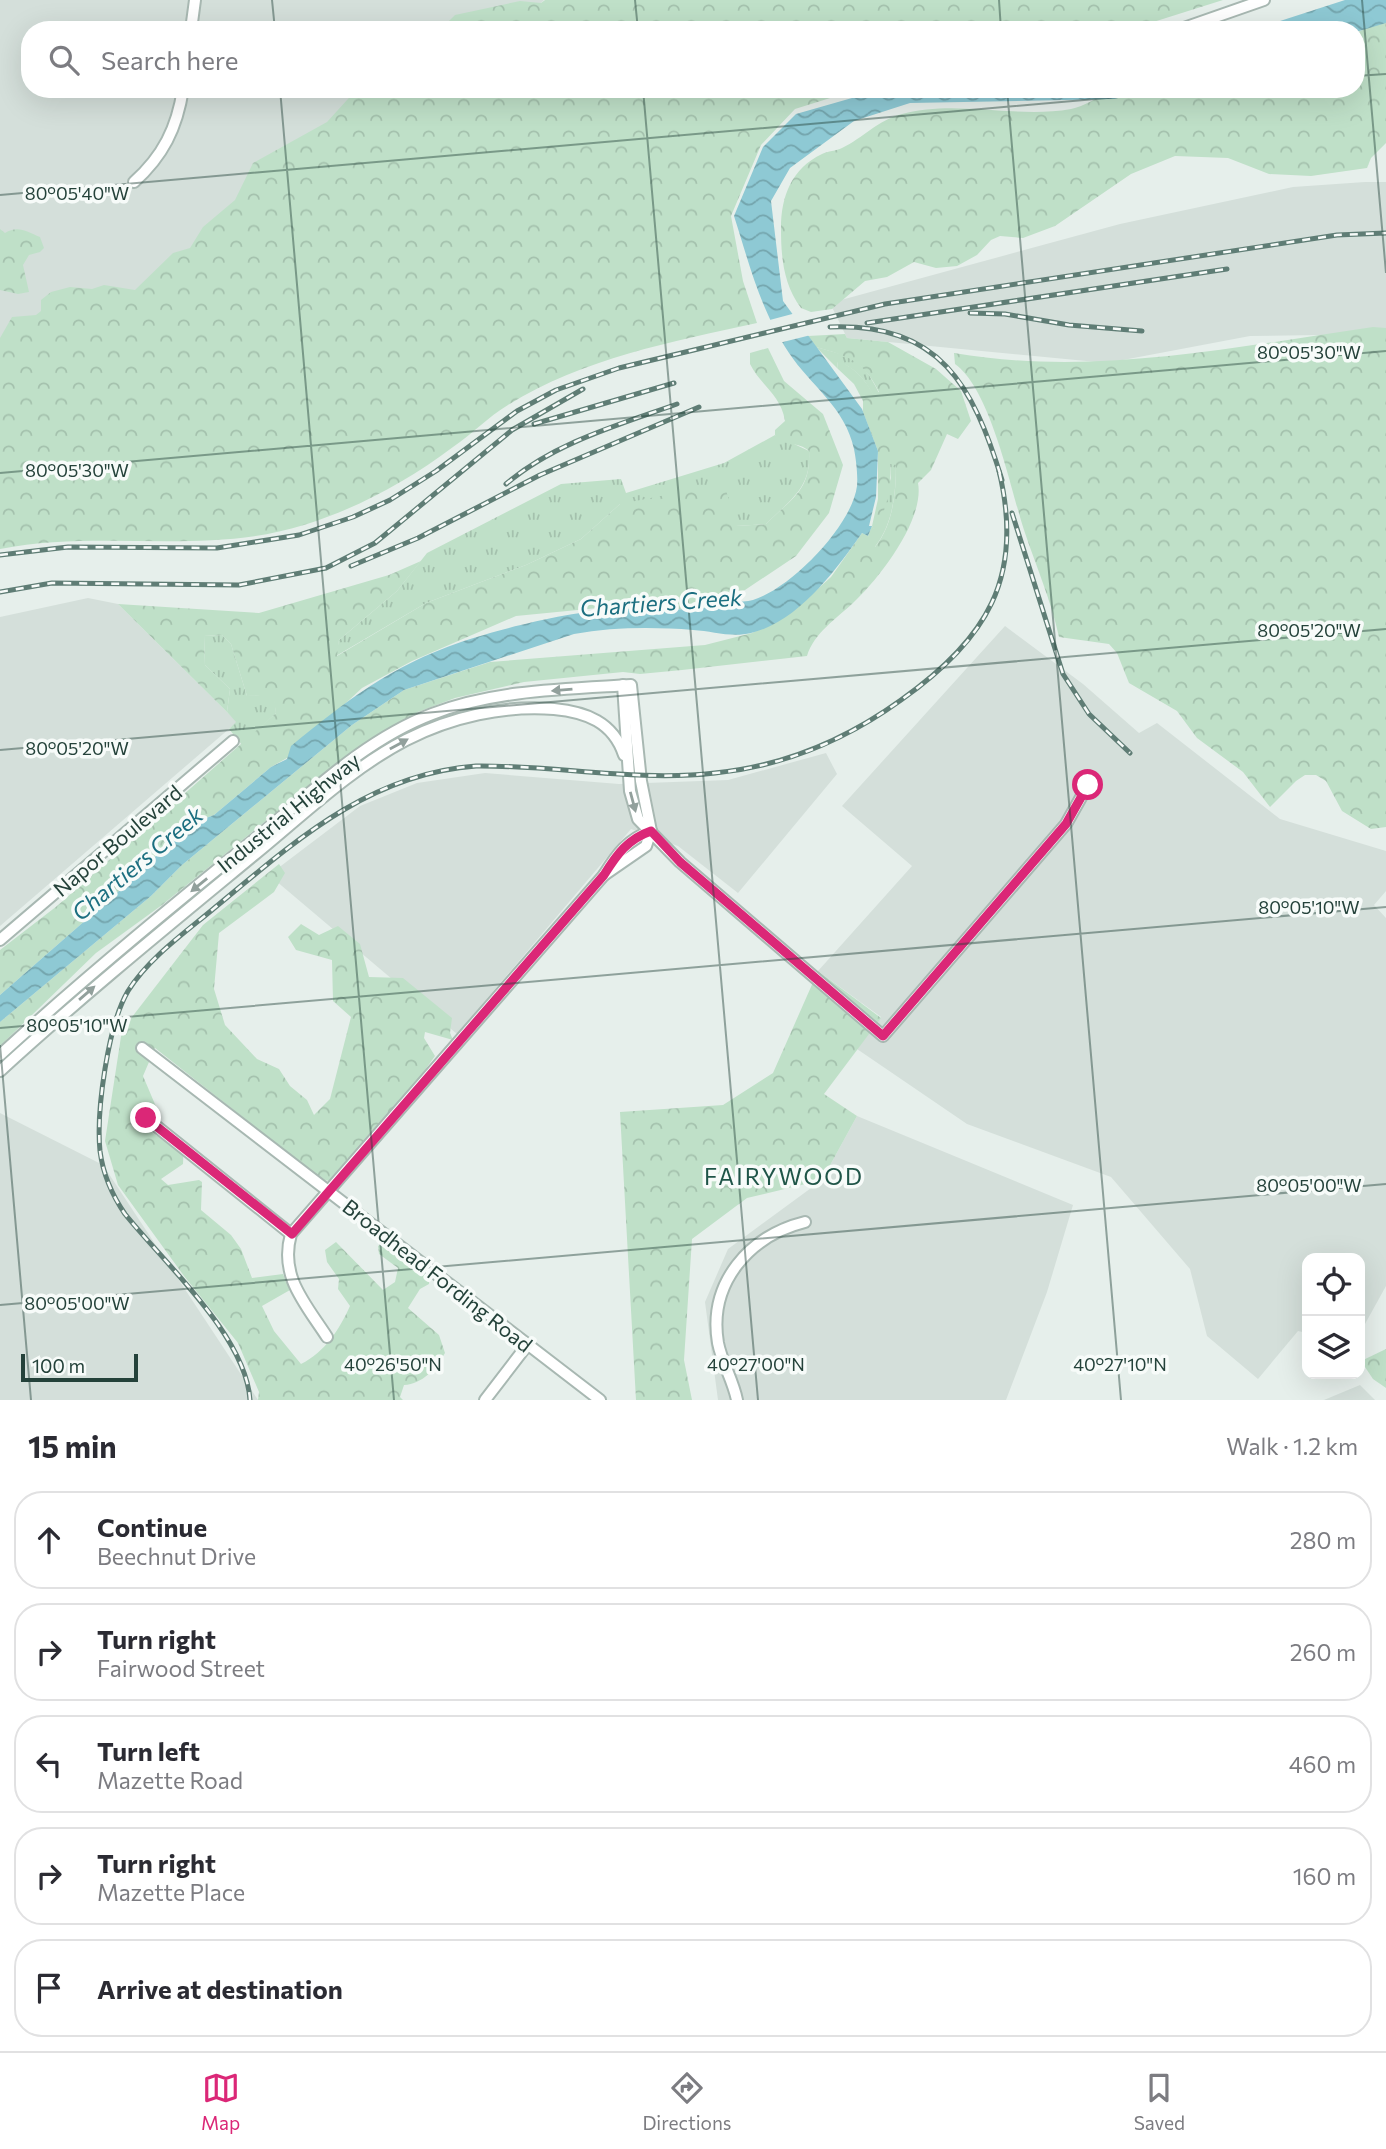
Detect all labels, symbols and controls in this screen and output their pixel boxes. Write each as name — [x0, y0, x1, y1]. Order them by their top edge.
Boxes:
search box — [21, 21, 1365, 98]
icon: search — [45, 41, 83, 79]
text: Search here — [101, 44, 239, 75]
text: 80°05'40"W — [25, 182, 129, 204]
text: 80°05'30"W — [1257, 341, 1361, 363]
text: 80°05'30"W — [25, 459, 129, 481]
water label: Chartiers Creek — [579, 582, 744, 622]
text: 80°05'20"W — [1257, 619, 1361, 641]
one-way arrow — [551, 685, 573, 696]
text: 80°05'20"W — [25, 737, 129, 759]
one-way arrow — [389, 739, 409, 750]
street label: Industrial Highway — [212, 747, 365, 877]
route start — [1072, 769, 1103, 800]
street label: Napor Boulevard — [48, 779, 186, 901]
one-way arrow — [628, 791, 639, 813]
water label: Chartiers Creek — [66, 800, 209, 926]
one-way arrow — [190, 877, 208, 892]
text: 80°05'10"W — [1258, 896, 1360, 918]
one-way arrow — [78, 985, 96, 1001]
text: 80°05'10"W — [26, 1014, 128, 1036]
route end — [130, 1102, 161, 1133]
district label: FAIRYWOOD — [704, 1162, 864, 1190]
text: 80°05'00"W — [1256, 1174, 1362, 1196]
street label: Broadhead Fording Road — [338, 1193, 538, 1357]
map controls — [1302, 1253, 1365, 1379]
button: locate — [1302, 1253, 1365, 1316]
text: 80°05'00"W — [24, 1292, 130, 1314]
button: layers — [1302, 1316, 1365, 1379]
scale bar — [21, 1351, 138, 1383]
text: 40°26'50"N — [344, 1353, 442, 1375]
text: 40°27'00"N — [707, 1353, 805, 1375]
text: 40°27'10"N — [1073, 1353, 1167, 1375]
text: 100 m — [32, 1354, 85, 1377]
text: 15 min — [28, 1427, 117, 1464]
text: Walk · 1.2 km — [1226, 1432, 1358, 1460]
text: Continue — [97, 1511, 207, 1542]
icon: ahead — [30, 1521, 68, 1559]
text: 280 m — [1290, 1526, 1356, 1554]
text: Beechnut Drive — [97, 1542, 256, 1570]
text: Turn right — [97, 1623, 216, 1654]
icon: right — [30, 1633, 68, 1671]
text: 260 m — [1290, 1638, 1356, 1666]
text: Fairwood Street — [97, 1654, 265, 1682]
text: Turn left — [97, 1735, 200, 1766]
icon: left — [30, 1745, 68, 1783]
text: 460 m — [1289, 1750, 1356, 1778]
text: Mazette Road — [97, 1766, 243, 1794]
text: Turn right — [97, 1847, 216, 1878]
icon: right — [30, 1857, 68, 1895]
text: 160 m — [1293, 1862, 1356, 1890]
text: Mazette Place — [97, 1878, 245, 1906]
icon: arrive — [30, 1969, 68, 2007]
text: Arrive at destination — [97, 1973, 343, 2004]
tab: Map — [201, 2069, 240, 2134]
tab: Directions — [642, 2069, 732, 2134]
tab: Saved — [1134, 2069, 1185, 2134]

